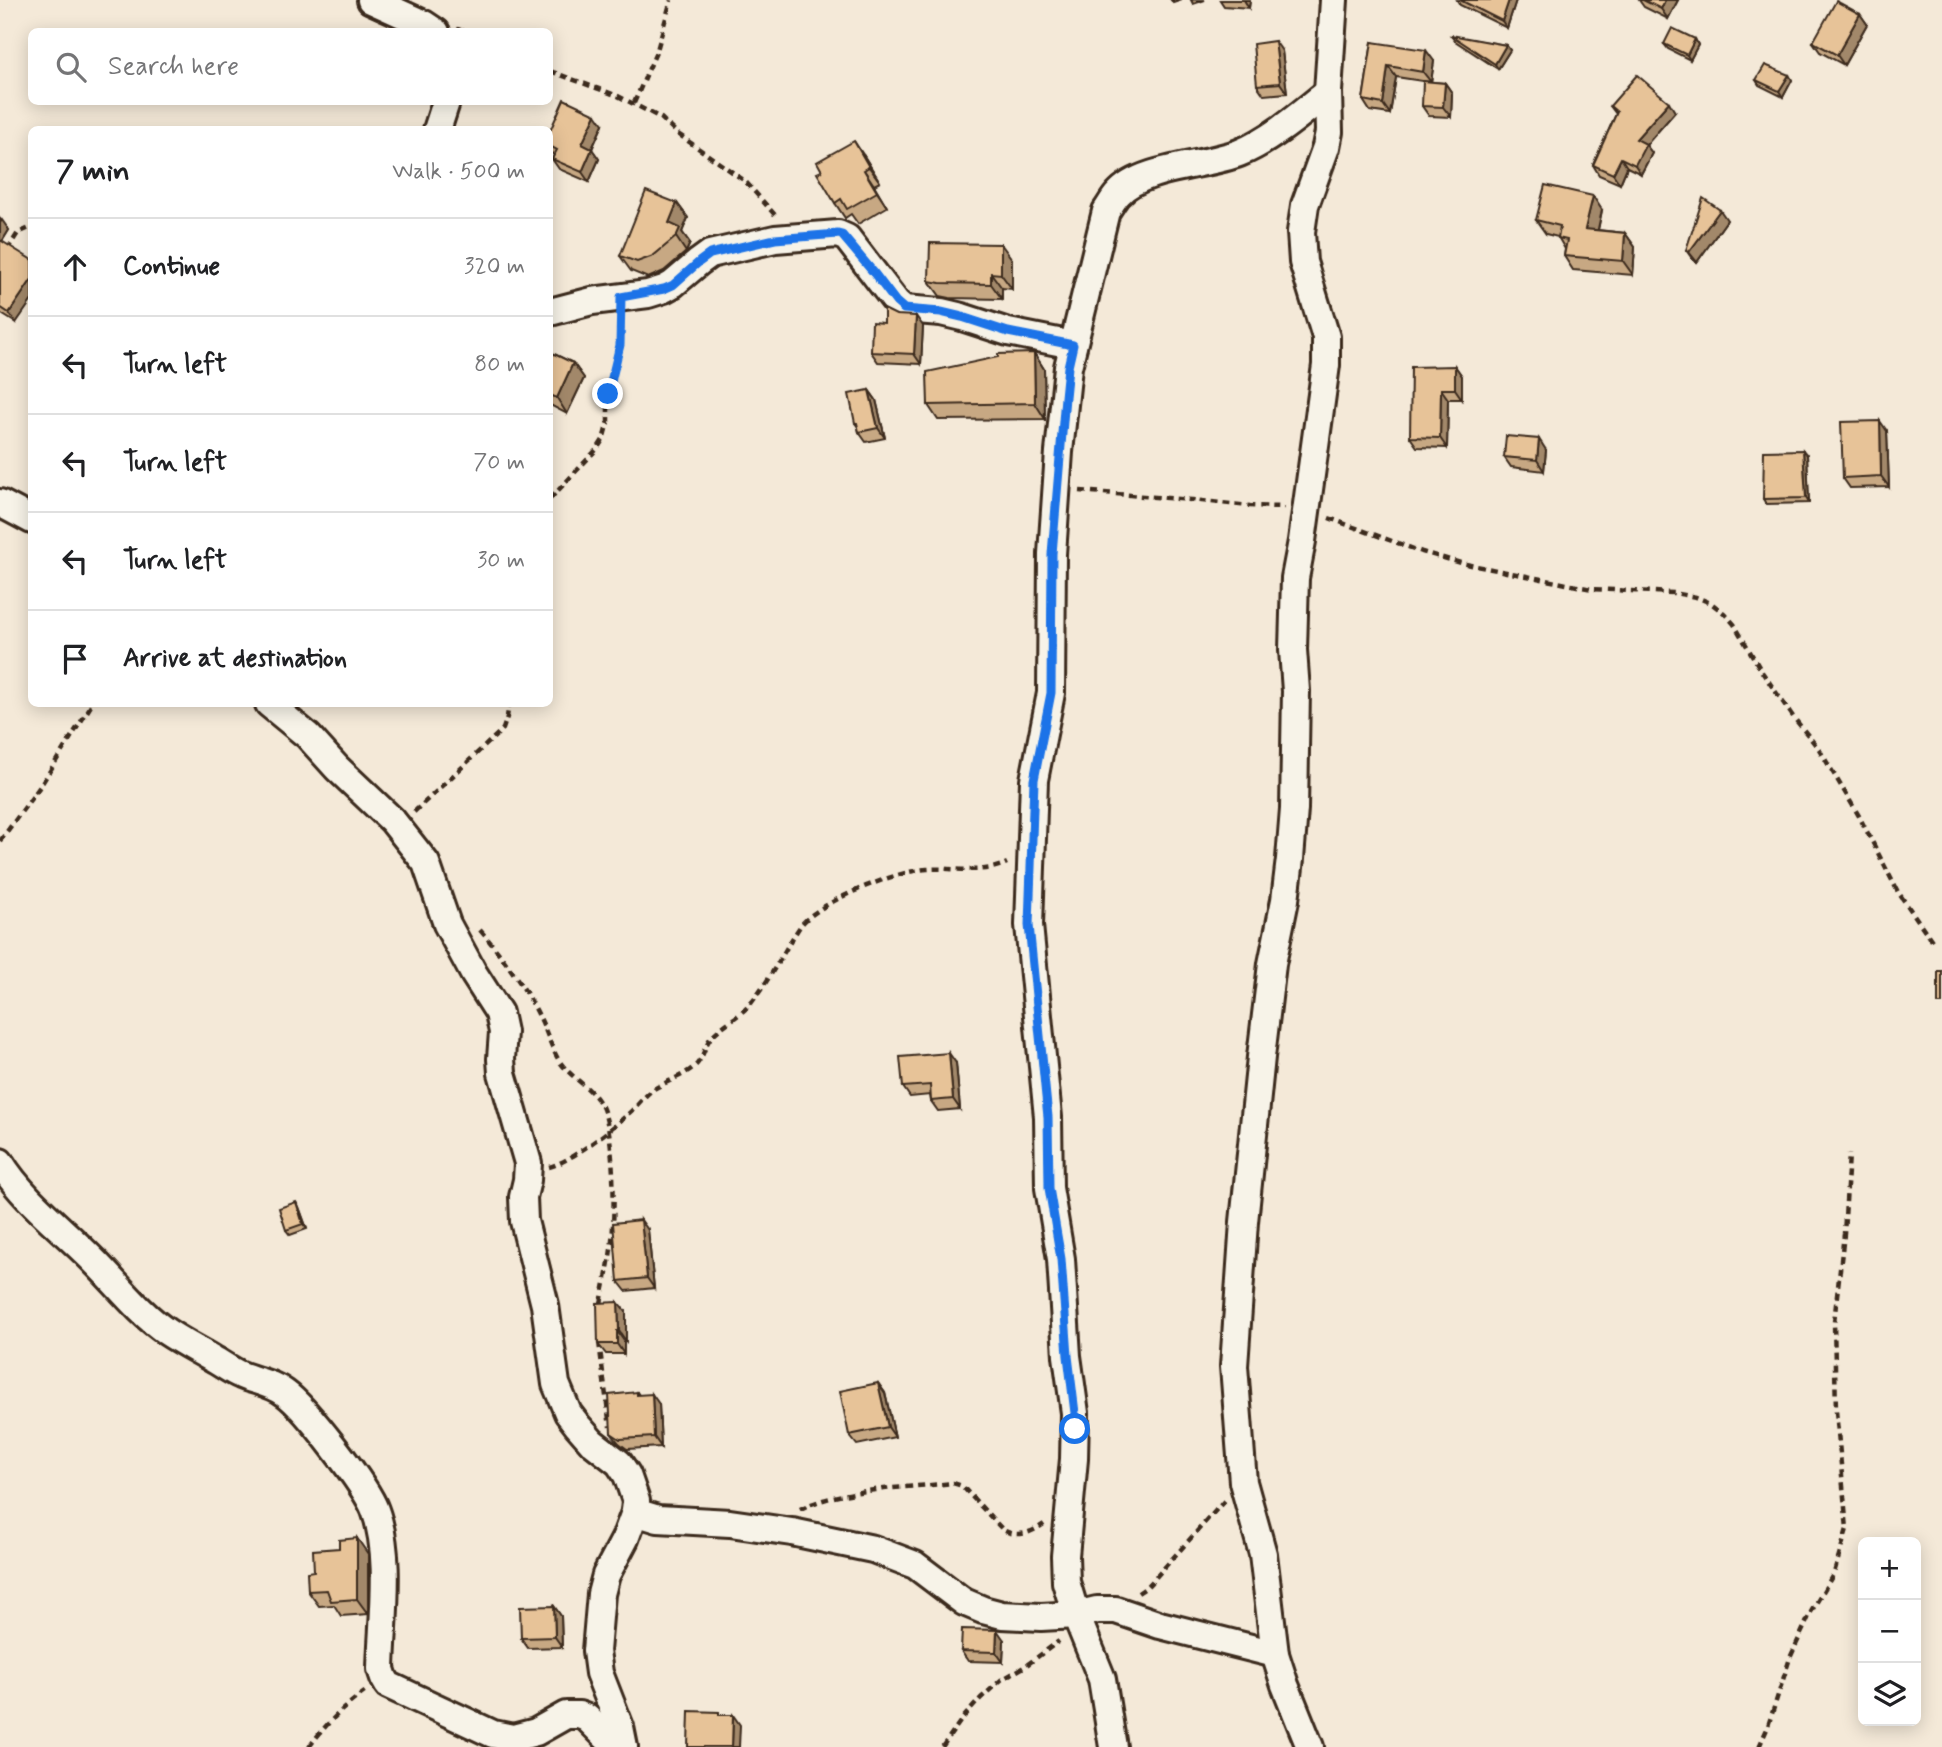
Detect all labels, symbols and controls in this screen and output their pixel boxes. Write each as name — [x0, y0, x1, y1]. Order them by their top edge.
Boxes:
search box — [28, 28, 553, 105]
icon: search — [52, 48, 90, 86]
text: Search here — [108, 50, 239, 84]
text: 7 min — [56, 152, 130, 191]
text: Walk · 500 m — [392, 157, 525, 187]
icon: ahead — [56, 248, 94, 286]
text: Continue — [123, 250, 220, 284]
text: 320 m — [464, 252, 525, 282]
icon: left — [56, 346, 94, 384]
text: Turn left — [123, 348, 227, 382]
text: 80 m — [474, 350, 525, 380]
route end — [592, 378, 623, 409]
icon: left — [56, 444, 94, 482]
text: Turn left — [123, 446, 227, 480]
text: 70 m — [473, 448, 525, 478]
icon: left — [56, 542, 94, 580]
text: Turn left — [123, 544, 227, 578]
text: 30 m — [477, 546, 525, 576]
icon: arrive — [56, 640, 94, 678]
text: Arrive at destination — [123, 642, 347, 676]
route start — [1059, 1413, 1090, 1444]
map controls — [1858, 1537, 1921, 1726]
button: + — [1858, 1537, 1921, 1600]
button: − — [1858, 1600, 1921, 1663]
button: layers — [1858, 1663, 1921, 1726]

